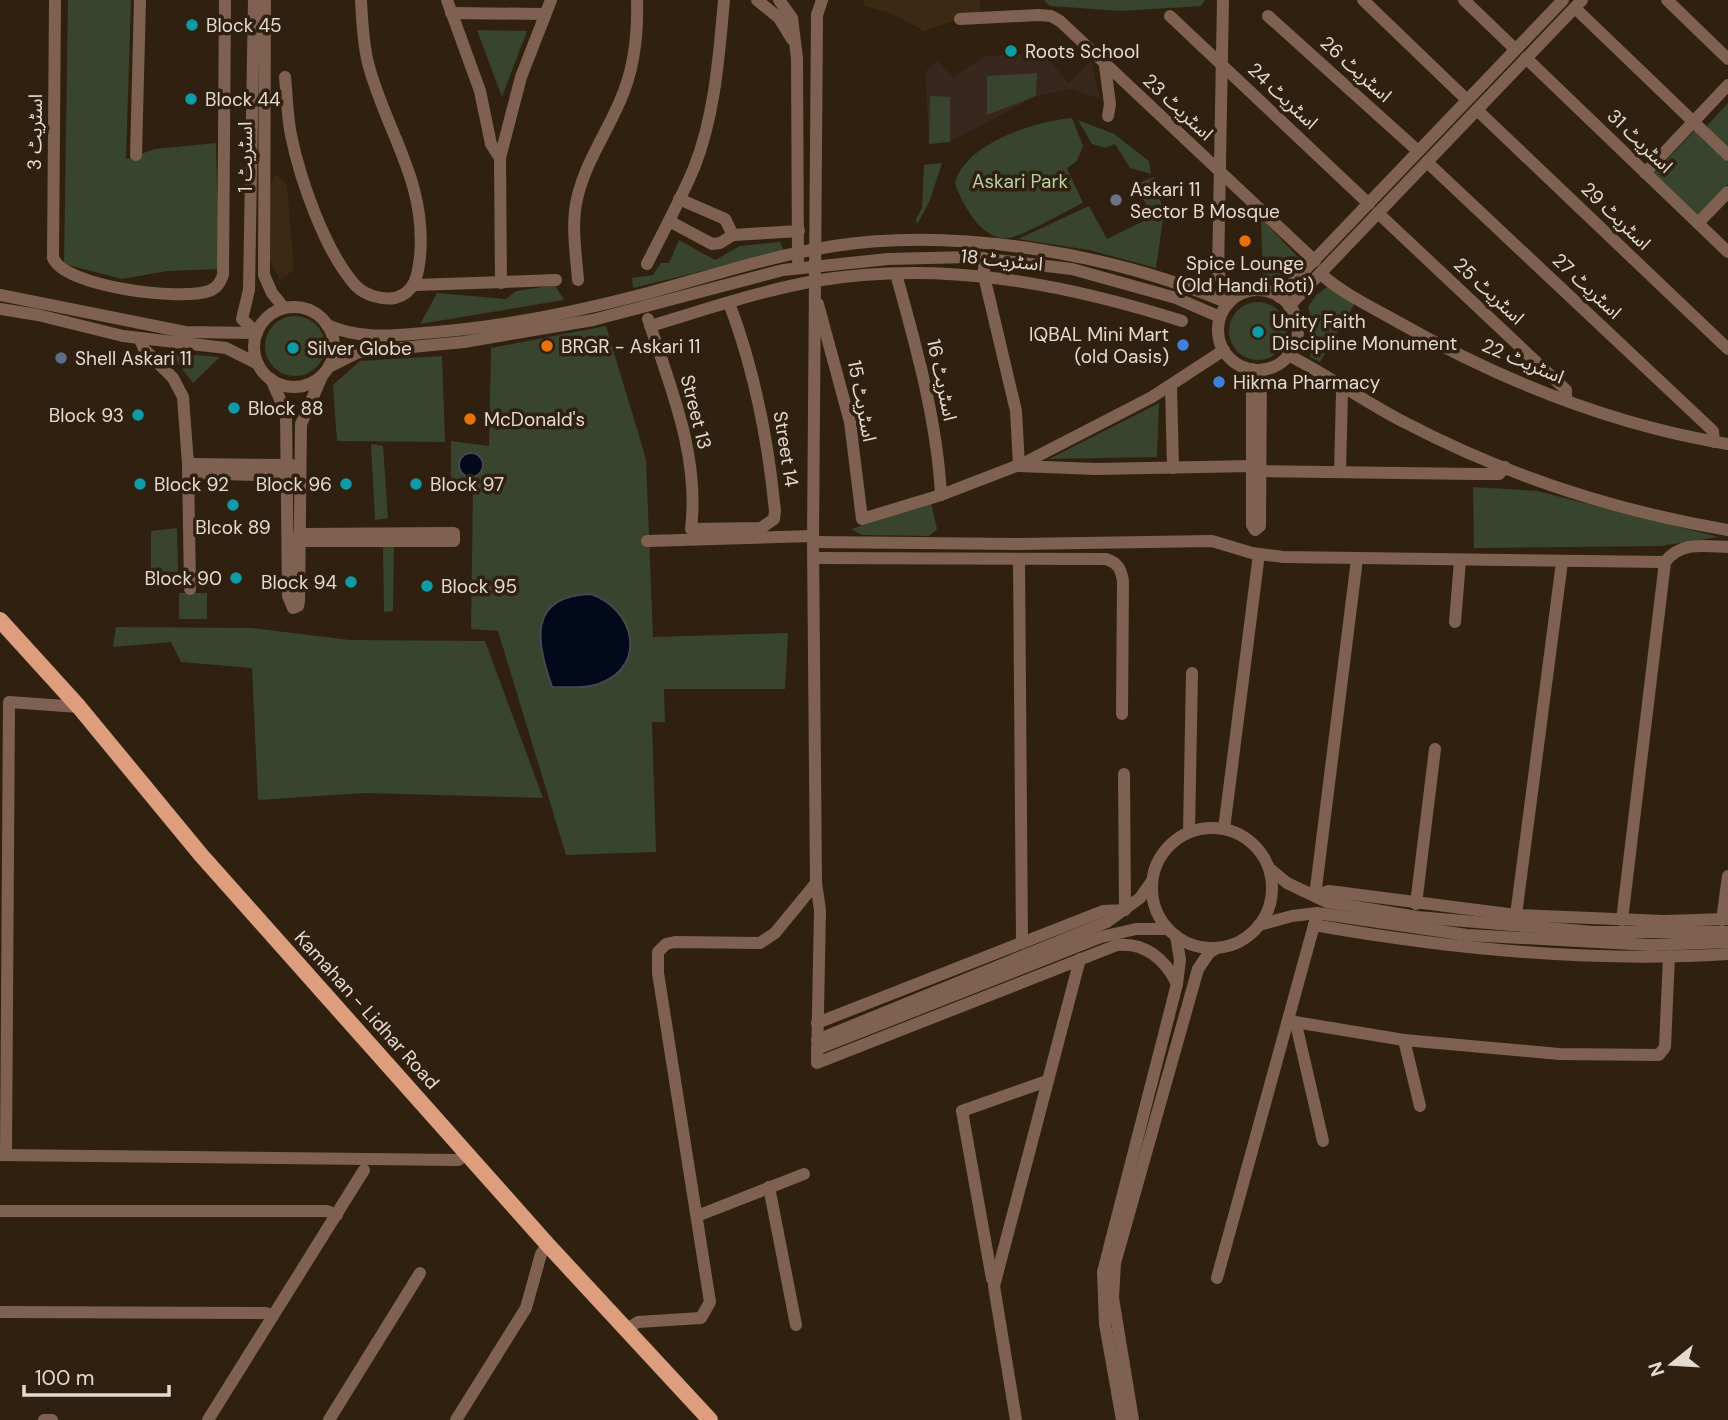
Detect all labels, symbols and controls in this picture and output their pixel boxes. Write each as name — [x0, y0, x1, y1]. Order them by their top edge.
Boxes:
place label: Block 45 — [206, 13, 282, 38]
marker: Block 45 — [184, 17, 200, 33]
street label: اسٹریٹ 26 — [1315, 30, 1397, 108]
place label: Roots School — [1025, 39, 1140, 64]
marker: Roots School — [1003, 43, 1019, 59]
street label: اسٹریٹ 24 — [1243, 57, 1323, 135]
street label: اسٹریٹ 23 — [1138, 68, 1218, 146]
place label: Block 44 — [205, 87, 281, 112]
marker: Block 44 — [183, 91, 199, 107]
street label: اسٹریٹ 3 — [22, 94, 48, 170]
street label: اسٹریٹ 31 — [1602, 104, 1678, 178]
street label: اسٹریٹ 1 — [233, 122, 258, 192]
park label: Askari Park — [972, 169, 1068, 194]
place label: Askari 11 Sector B Mosque — [1130, 177, 1280, 224]
street label: اسٹریٹ 29 — [1576, 177, 1656, 255]
marker: Askari 11 Sector B Mosque — [1108, 192, 1124, 208]
marker: Spice Lounge (Old Handi Roti) — [1237, 233, 1253, 249]
street label: اسٹریٹ 18 — [960, 243, 1044, 277]
street label: اسٹریٹ 27 — [1547, 248, 1627, 324]
place label: Spice Lounge (Old Handi Roti) — [1176, 251, 1314, 298]
street label: اسٹریٹ 25 — [1448, 252, 1530, 330]
place label: Unity Faith Discipline Monument — [1272, 309, 1457, 356]
place label: IQBAL Mini Mart (old Oasis) — [1029, 322, 1169, 369]
marker: Unity Faith Discipline Monument — [1250, 324, 1266, 340]
street label: اسٹریٹ 22 — [1478, 333, 1568, 389]
place label: BRGR - Askari 11 — [561, 334, 700, 359]
place label: Silver Globe — [307, 336, 412, 361]
street label: اسٹریٹ 16 — [921, 337, 963, 423]
marker: IQBAL Mini Mart (old Oasis) — [1175, 337, 1191, 353]
marker: BRGR - Askari 11 — [539, 338, 555, 354]
marker: Silver Globe — [285, 340, 301, 356]
place label: Shell Askari 11 — [75, 346, 192, 371]
marker: Shell Askari 11 — [53, 350, 69, 366]
street label: اسٹریٹ 15 — [842, 358, 882, 444]
place label: Hikma Pharmacy — [1233, 370, 1381, 395]
street label: Street 13 — [675, 372, 717, 452]
marker: Hikma Pharmacy — [1211, 374, 1227, 390]
place label: Block 88 — [248, 396, 324, 421]
marker: Block 88 — [226, 400, 242, 416]
place label: Block 93 — [49, 403, 124, 428]
marker: Block 93 — [130, 407, 146, 423]
place label: McDonald's — [484, 407, 585, 432]
street label: Street 14 — [768, 409, 804, 489]
marker: McDonald's — [462, 411, 478, 427]
place label: Block 92 — [154, 472, 229, 497]
place label: Block 96 — [256, 472, 332, 497]
place label: Block 97 — [430, 472, 504, 497]
marker: Block 92 — [132, 476, 148, 492]
marker: Block 96 — [338, 476, 354, 492]
marker: Block 97 — [408, 476, 424, 492]
marker: Blcok 89 — [225, 497, 241, 513]
place label: Blcok 89 — [195, 515, 271, 540]
place label: Block 90 — [145, 566, 222, 591]
marker: Block 90 — [228, 570, 244, 586]
place label: Block 94 — [261, 570, 337, 595]
marker: Block 94 — [343, 574, 359, 590]
place label: Block 95 — [441, 574, 517, 599]
marker: Block 95 — [419, 578, 435, 594]
street label: Kamahan - Lidhar Road — [289, 925, 445, 1095]
north arrow — [1637, 1329, 1707, 1399]
scale bar — [24, 1354, 170, 1398]
text: N — [1642, 1359, 1670, 1380]
text: 100 m — [35, 1364, 95, 1392]

